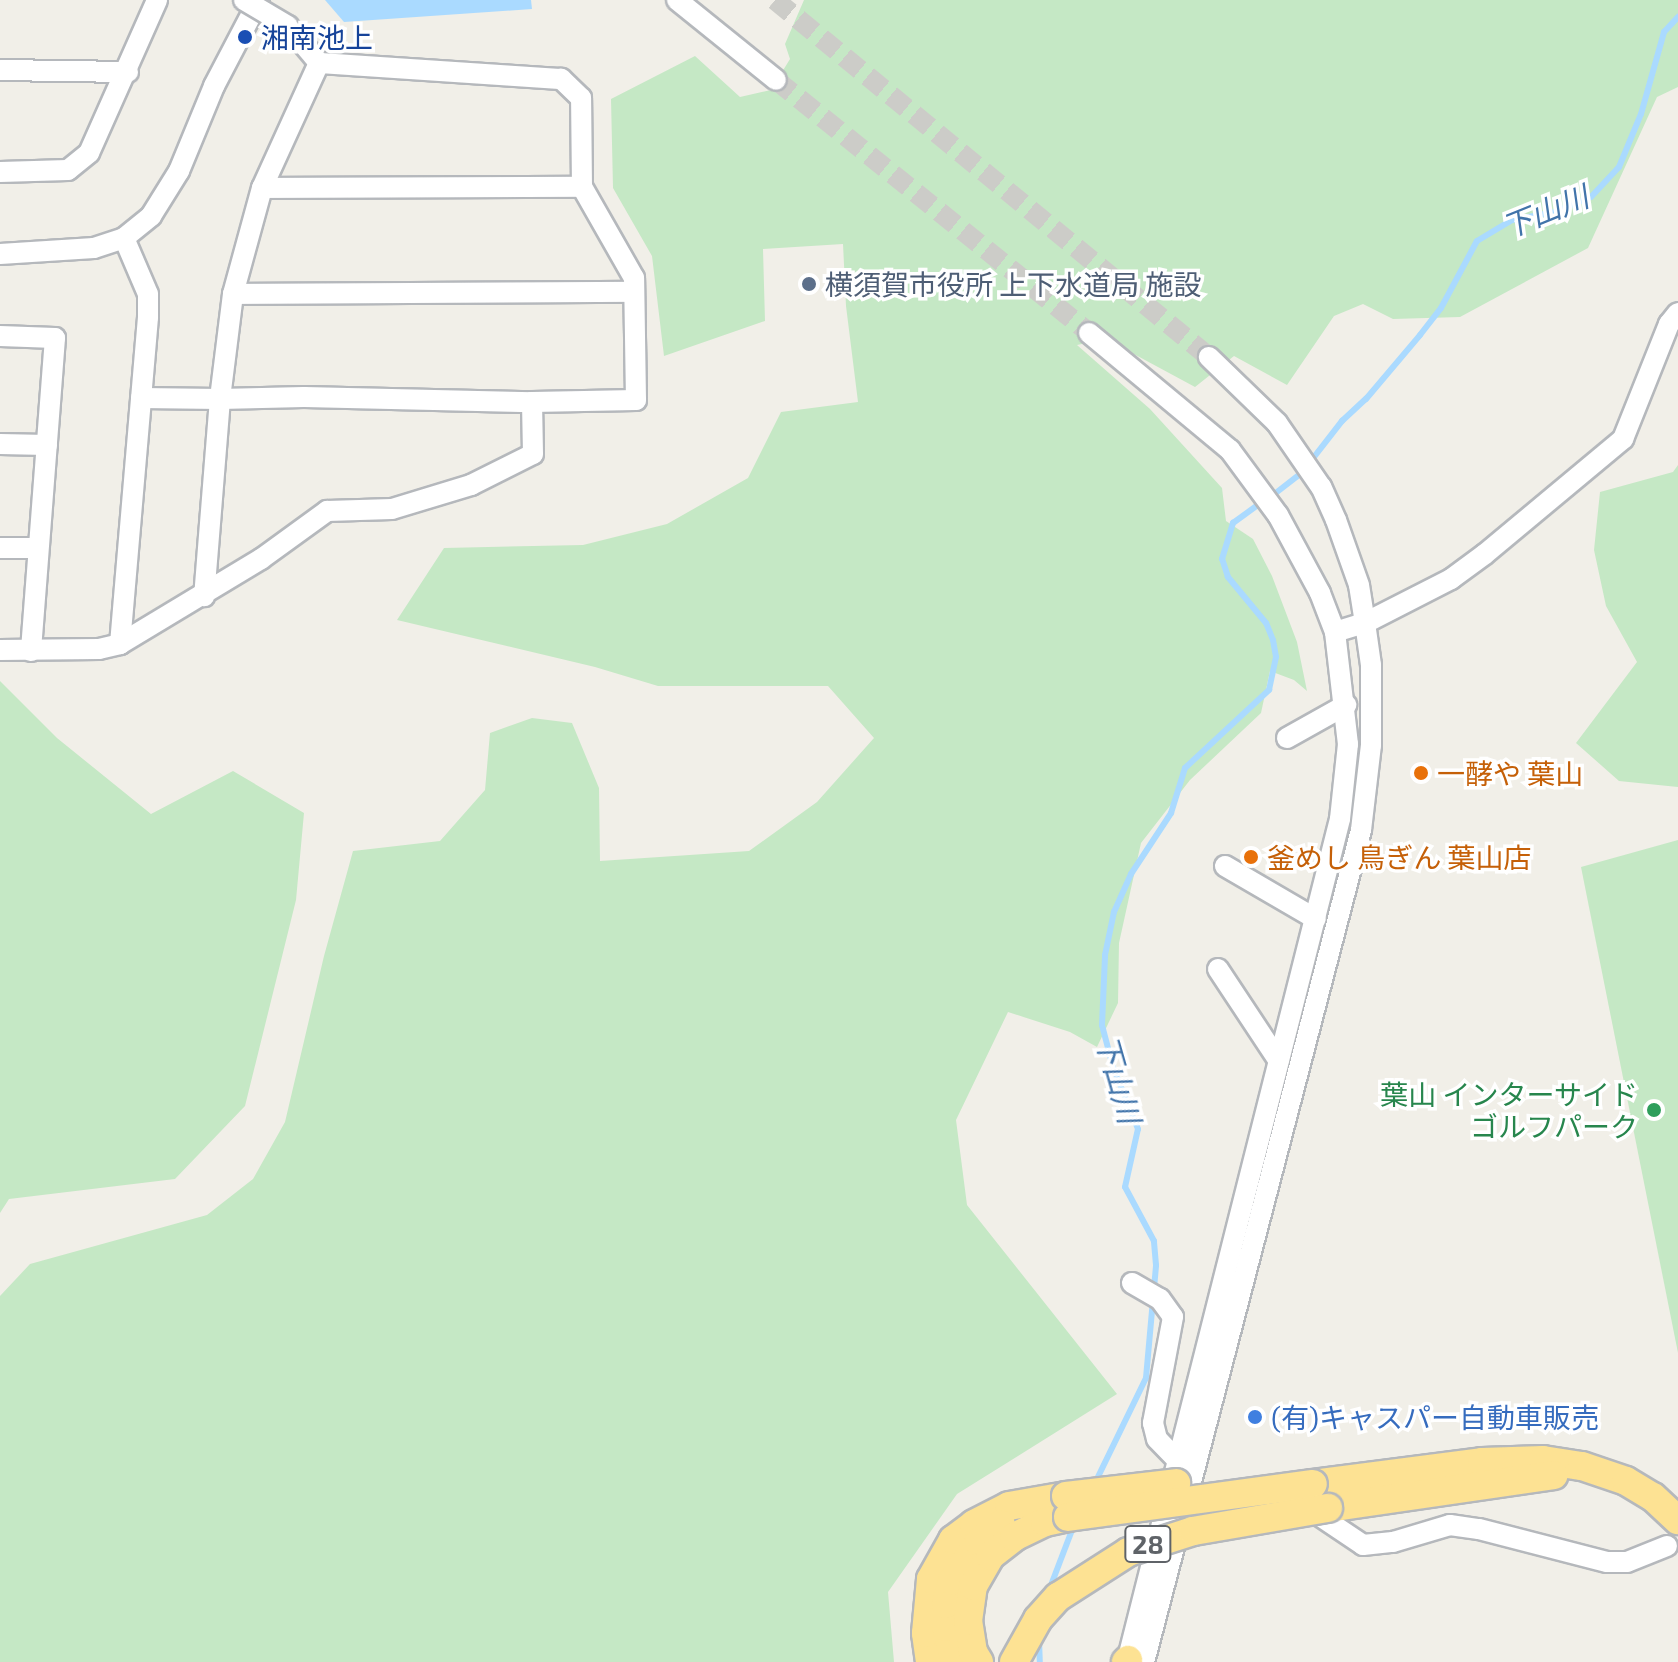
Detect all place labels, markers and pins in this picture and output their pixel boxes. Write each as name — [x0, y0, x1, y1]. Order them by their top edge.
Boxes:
place label: 湘南池上 — [261, 20, 373, 54]
marker: 湘南池上 — [236, 28, 254, 46]
place label: 横須賀市役所 上下水道局 施設 — [825, 267, 1201, 301]
marker: 横須賀市役所 上下水道局 施設 — [800, 275, 818, 293]
place label: 一酵や 葉山 — [1437, 756, 1583, 790]
marker: 一酵や 葉山 — [1412, 764, 1430, 782]
place label: 釜めし 鳥ぎん 葉山店 — [1267, 840, 1531, 874]
marker: 釜めし 鳥ぎん 葉山店 — [1242, 848, 1260, 866]
place label: 葉山 インターサイド ゴルフパーク — [1380, 1077, 1638, 1143]
marker: 葉山 インターサイド ゴルフパーク — [1645, 1101, 1663, 1119]
place label: (有)キャスパー自動車販売 — [1271, 1400, 1599, 1434]
marker: (有)キャスパー自動車販売 — [1246, 1408, 1264, 1426]

